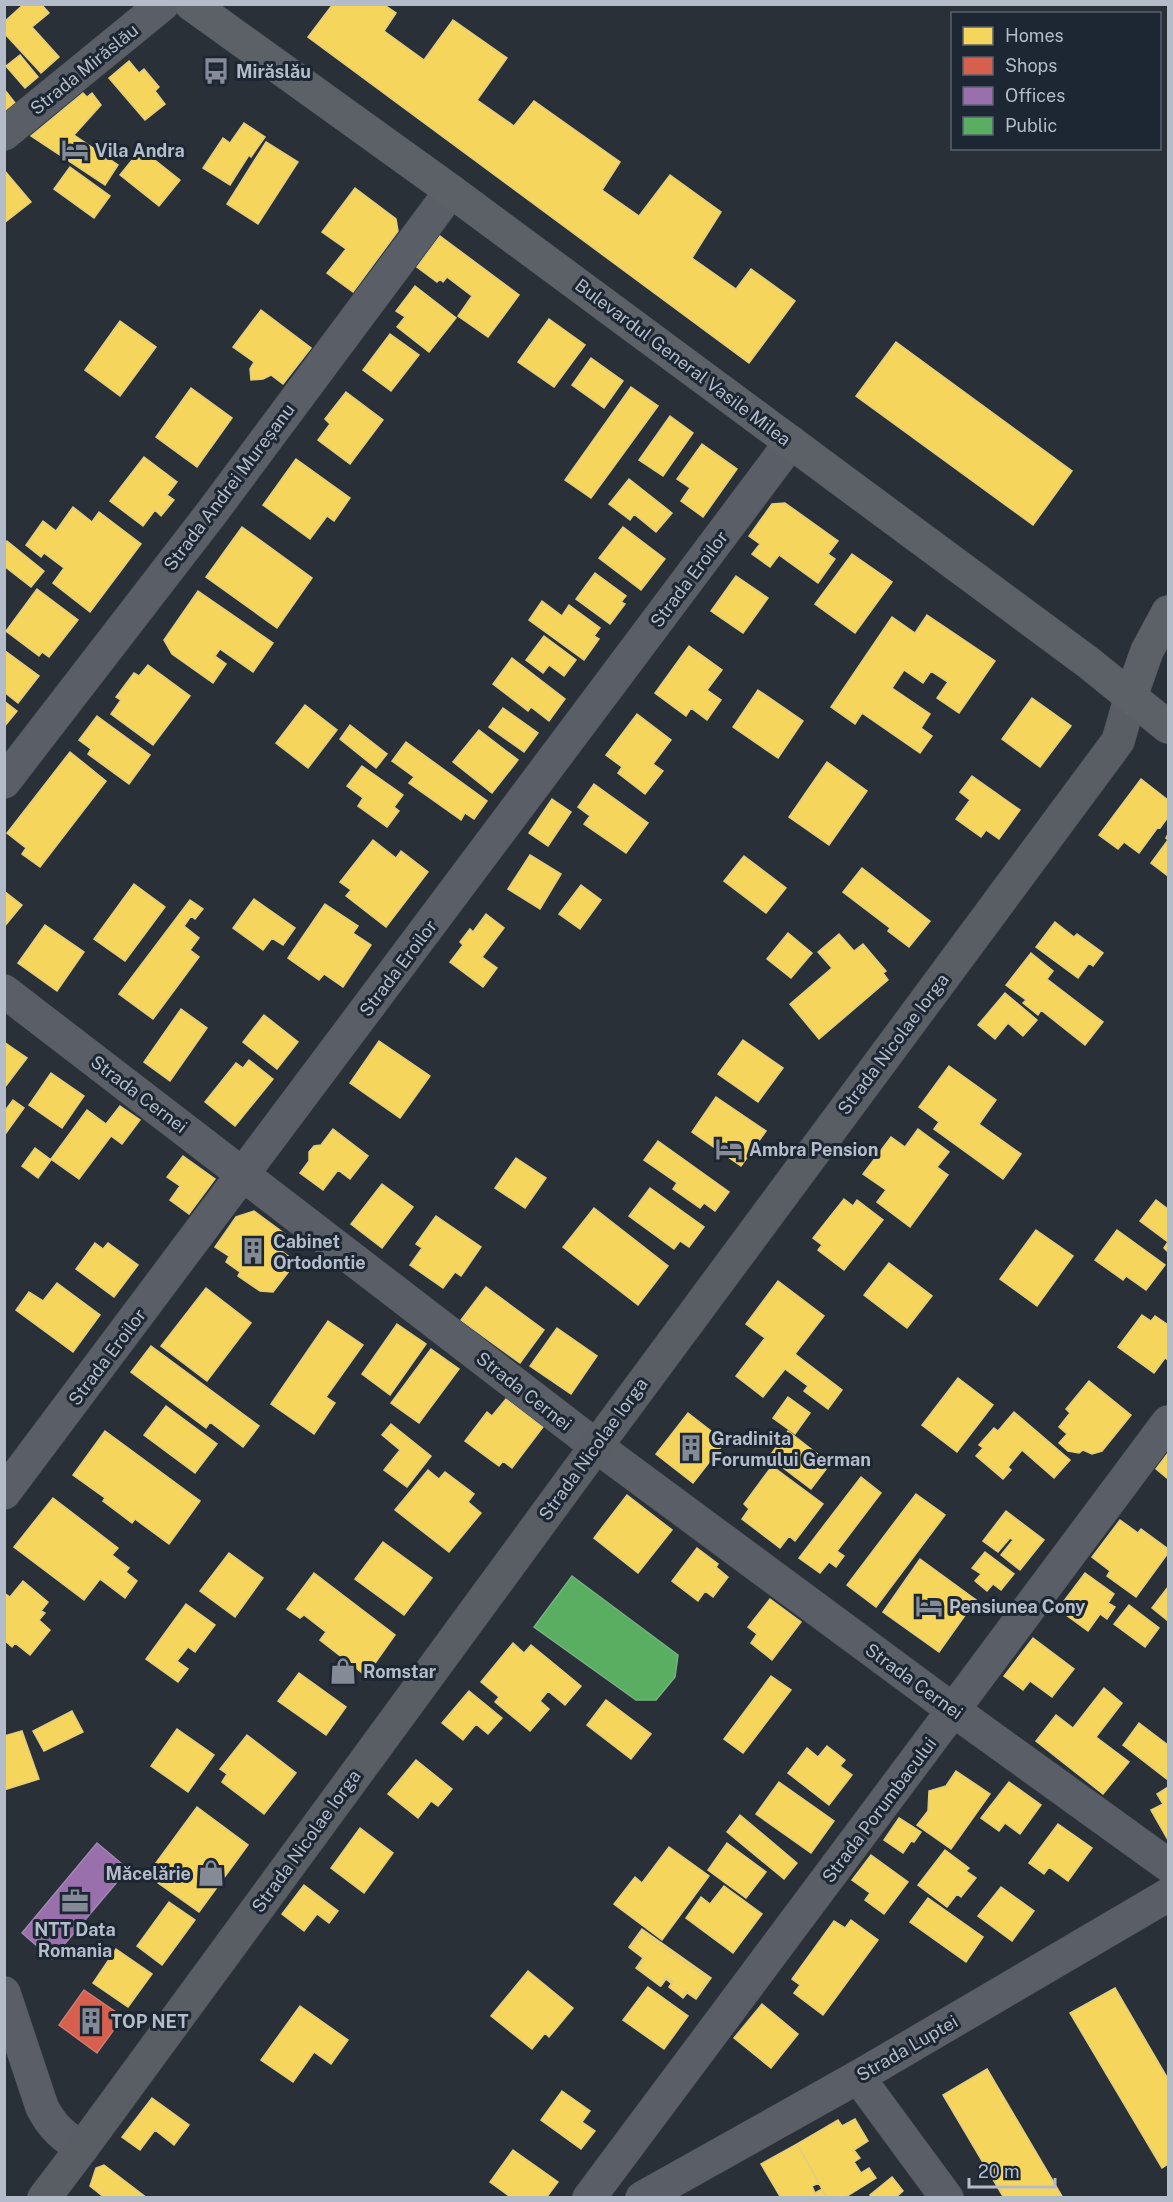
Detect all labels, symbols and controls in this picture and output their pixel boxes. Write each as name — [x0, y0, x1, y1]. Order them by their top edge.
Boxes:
legend — [951, 12, 1161, 150]
street label: Strada Mirăslău — [26, 19, 142, 119]
text: Homes — [1005, 25, 1064, 46]
text: Shops — [1005, 55, 1057, 76]
bus stop icon: Mirăslău — [201, 56, 231, 86]
place label: Mirăslău — [236, 61, 311, 82]
text: Offices — [1005, 85, 1065, 106]
text: Public — [1005, 115, 1057, 136]
hotel icon: Vila Andra — [60, 135, 90, 165]
place label: Vila Andra — [95, 140, 185, 161]
street label: Bulevardul General Vasile Milea — [571, 274, 795, 450]
street label: Strada Andrei Mureșanu — [159, 399, 299, 575]
street label: Strada Eroilor — [646, 527, 732, 631]
street label: Strada Eroilor — [355, 916, 441, 1020]
street label: Strada Nicolae Iorga — [833, 969, 953, 1119]
street label: Strada Cernei — [87, 1051, 191, 1137]
hotel icon: Ambra Pension — [714, 1134, 744, 1164]
place label: Ambra Pension — [749, 1139, 878, 1160]
place label: Cabinet Ortodontie — [273, 1231, 366, 1273]
building icon: Cabinet Ortodontie — [238, 1236, 268, 1266]
street label: Strada Eroilor — [64, 1305, 150, 1409]
street label: Strada Cernei — [472, 1347, 576, 1435]
street label: Strada Nicolae Iorga — [534, 1374, 652, 1524]
place label: Gradinita Forumului German — [711, 1428, 871, 1470]
building icon: Gradinita Forumului German — [676, 1433, 706, 1463]
hotel icon: Pensiunea Cony — [914, 1591, 944, 1621]
place label: Pensiunea Cony — [949, 1596, 1086, 1617]
street label: Strada Cernei — [861, 1639, 967, 1723]
shop icon: Romstar — [328, 1656, 358, 1686]
place label: Romstar — [363, 1661, 437, 1682]
street label: Strada Porumbacului — [818, 1733, 940, 1887]
street label: Strada Nicolae Iorga — [247, 1766, 365, 1916]
shop icon: Măcelărie — [196, 1858, 226, 1888]
place label: Măcelărie — [105, 1863, 191, 1884]
office icon: NTT Data Romania — [60, 1886, 90, 1916]
place label: NTT Data Romania — [34, 1919, 116, 1961]
building icon: TOP NET — [76, 2006, 106, 2036]
place label: TOP NET — [111, 2011, 189, 2032]
street label: Strada Luptei — [853, 2011, 961, 2085]
scale bar — [969, 2151, 1054, 2189]
text: 20 m — [978, 2161, 1020, 2182]

